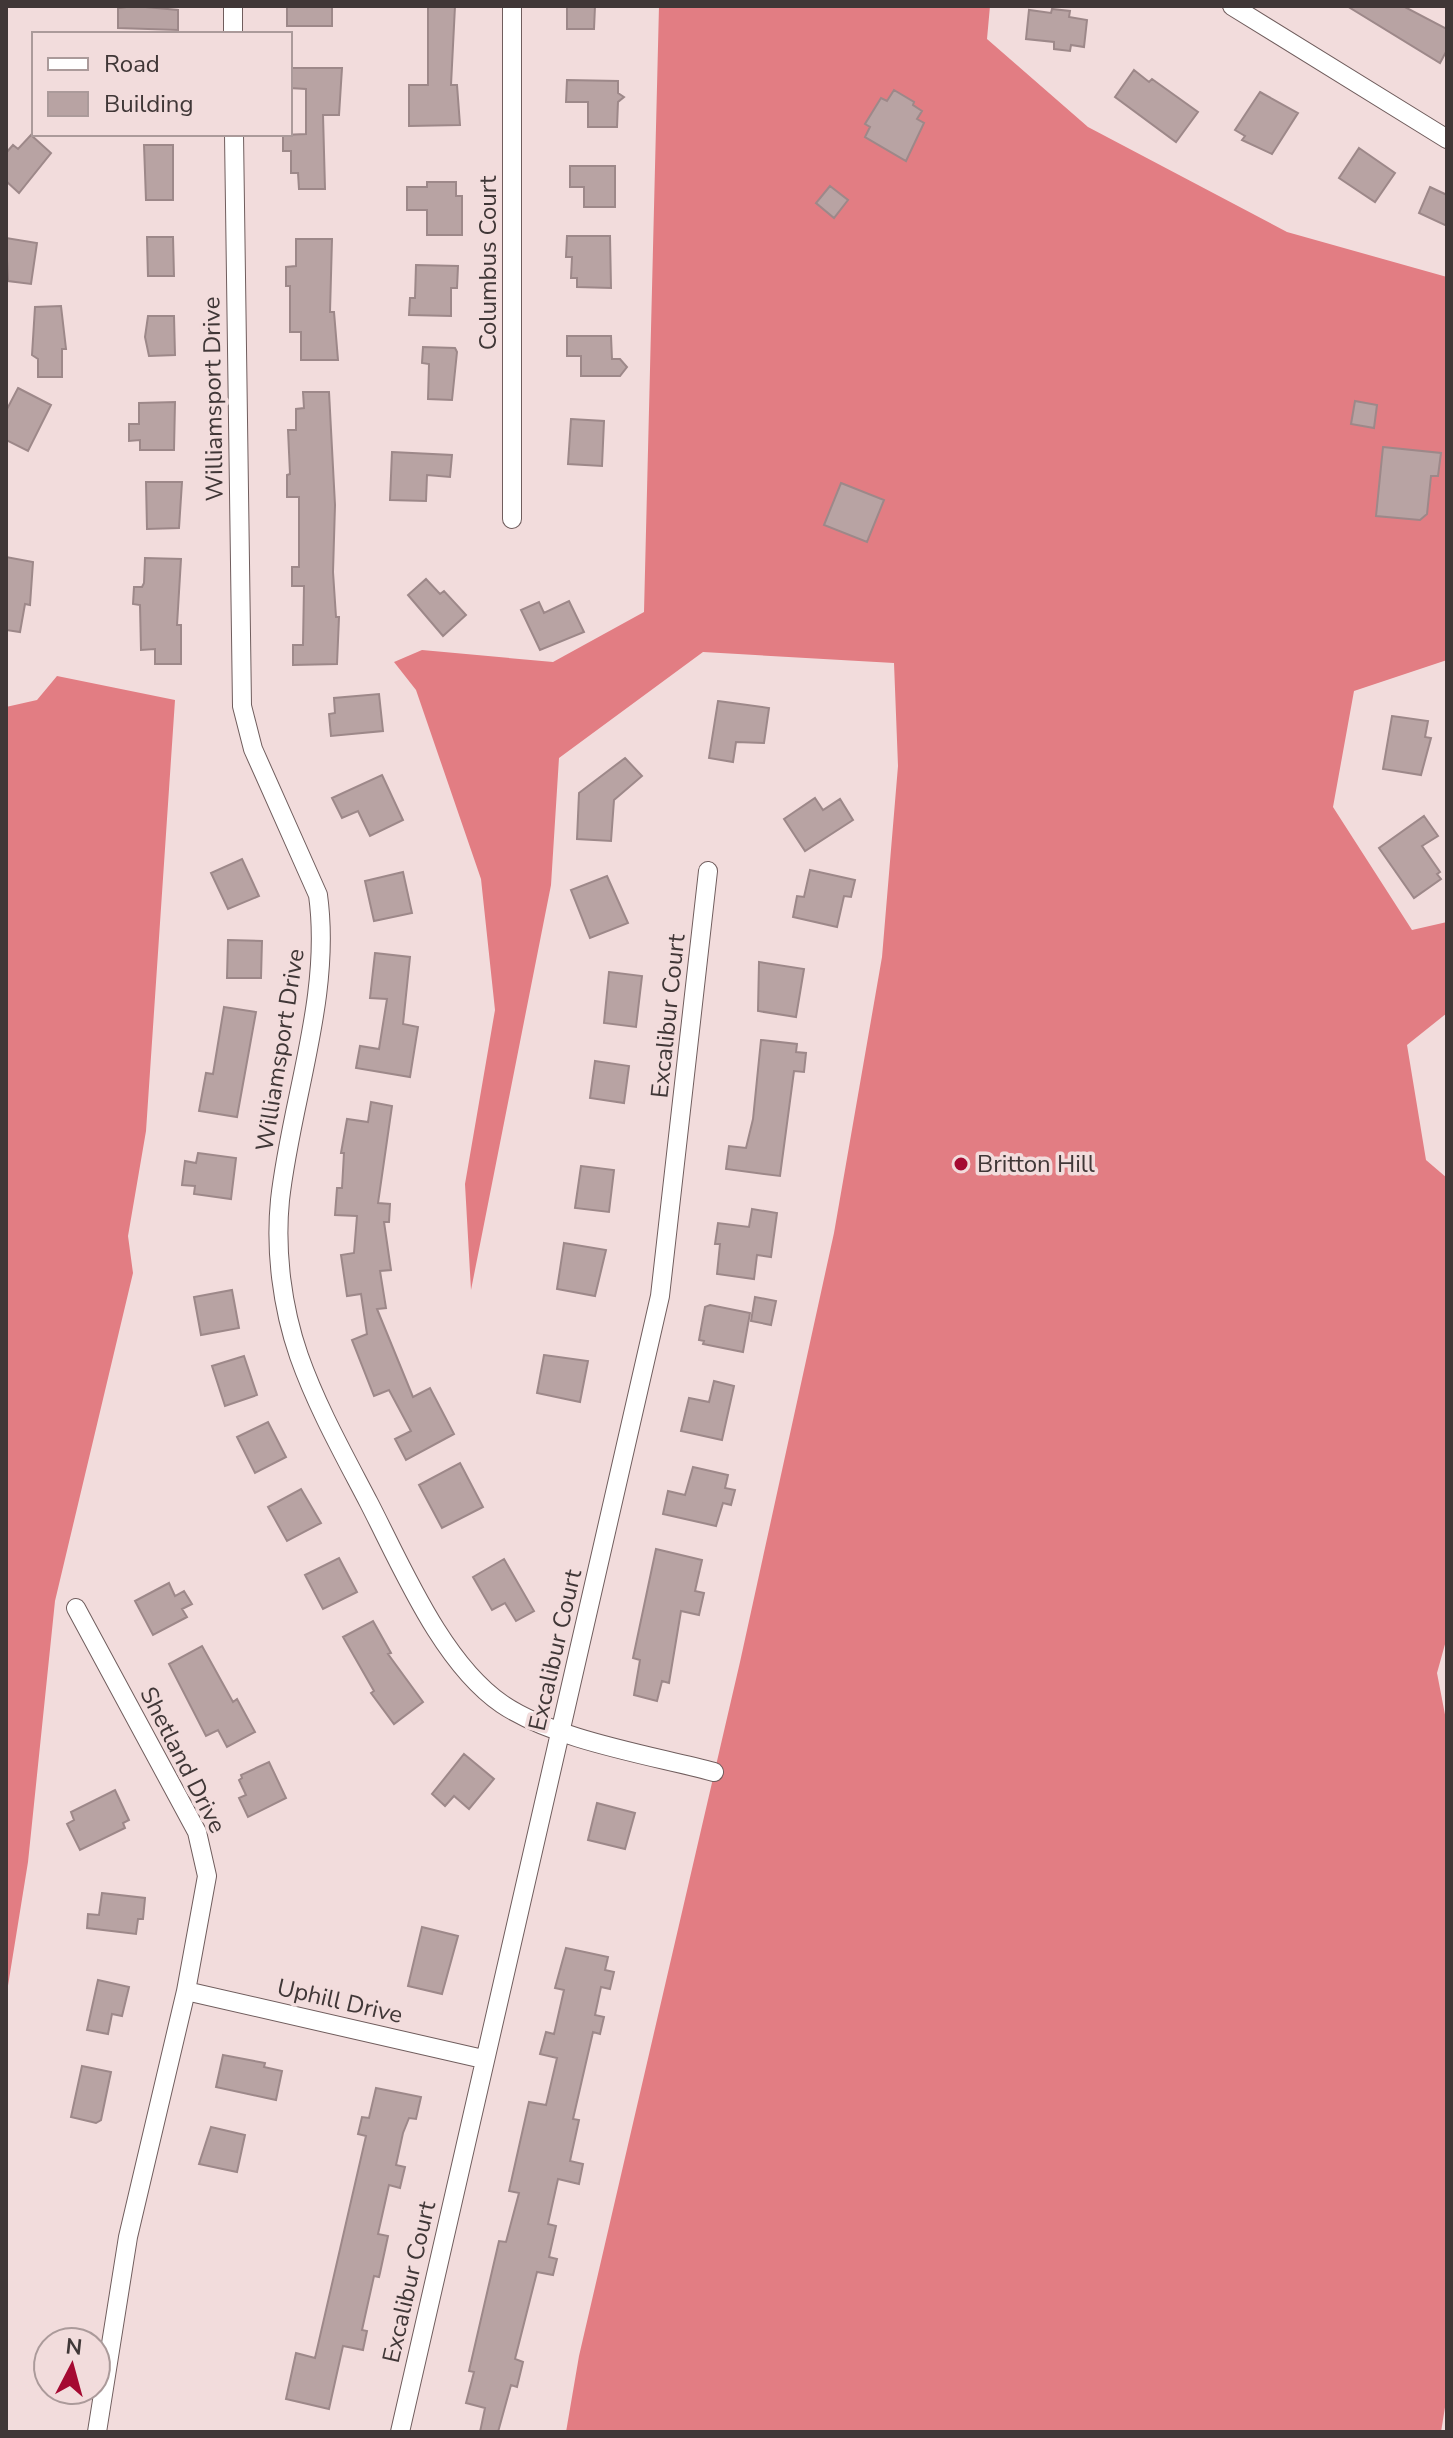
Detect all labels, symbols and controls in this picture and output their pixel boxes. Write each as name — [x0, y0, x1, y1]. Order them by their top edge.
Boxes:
legend — [32, 32, 292, 136]
text: Road — [104, 48, 160, 80]
text: Building — [104, 88, 194, 120]
street label: Columbus Court — [472, 175, 504, 350]
street label: Williamsport Drive — [195, 296, 231, 502]
street label: Excalibur Court — [643, 932, 693, 1100]
street label: Williamsport Drive — [248, 946, 312, 1154]
place label: Britton Hill — [977, 1148, 1095, 1180]
marker: Britton Hill — [952, 1155, 970, 1173]
street label: Excalibur Court — [521, 1566, 589, 1734]
street label: Shetland Drive — [132, 1681, 234, 1839]
street label: Uphill Drive — [274, 1971, 406, 2031]
street label: Excalibur Court — [375, 2198, 443, 2366]
north arrow — [32, 2326, 112, 2406]
text: N — [64, 2331, 84, 2363]

